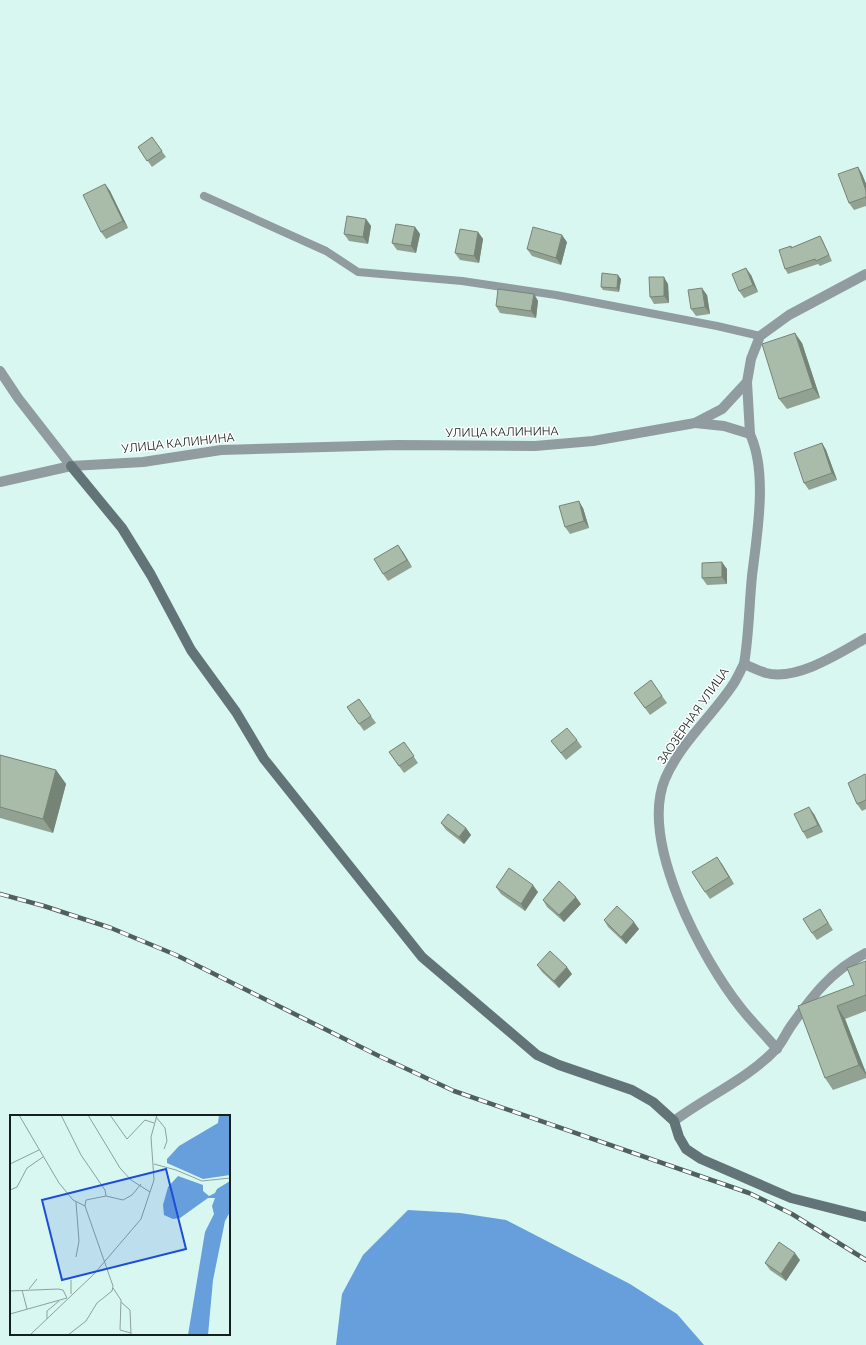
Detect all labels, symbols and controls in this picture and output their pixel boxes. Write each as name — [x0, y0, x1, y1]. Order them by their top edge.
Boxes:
street label: УЛИЦА КАЛИНИНА — [445, 424, 559, 440]
street label: УЛИЦА КАЛИНИНА — [121, 430, 235, 456]
street label: ЗАОЗЁРНАЯ УЛИЦА — [654, 665, 732, 767]
inset map — [10, 1115, 230, 1335]

